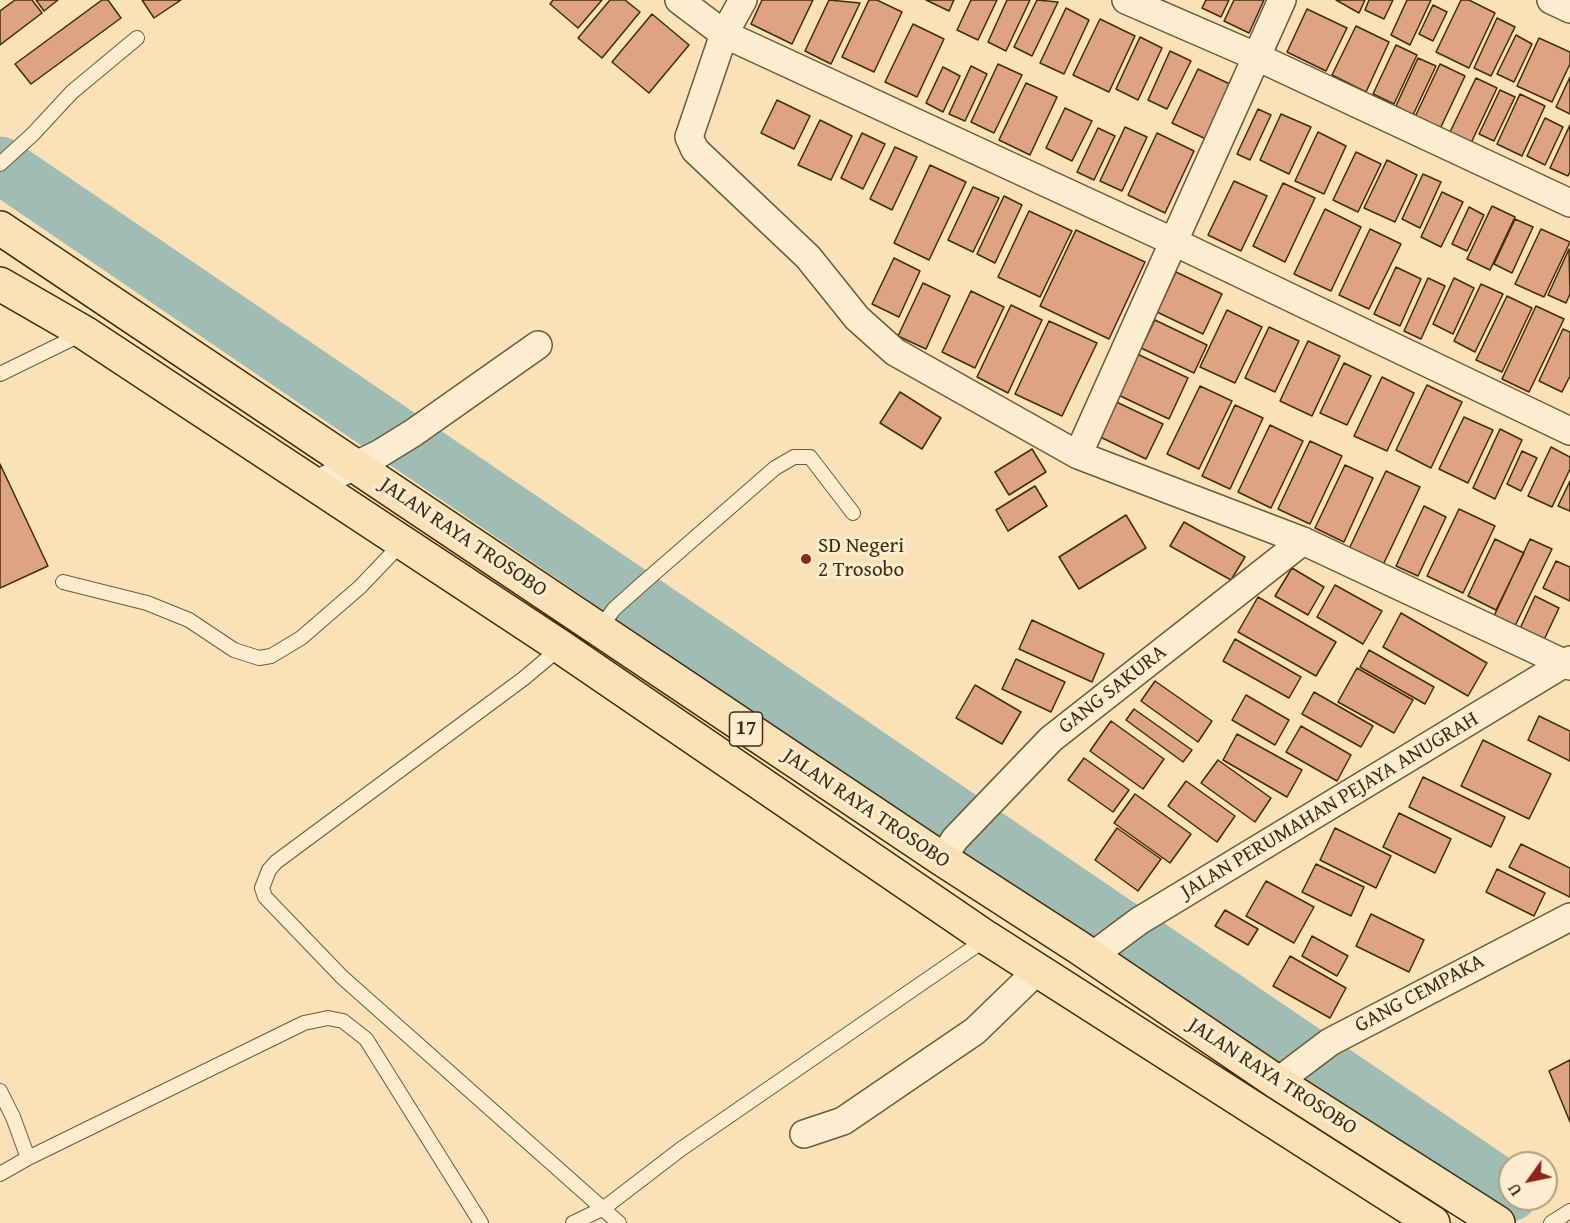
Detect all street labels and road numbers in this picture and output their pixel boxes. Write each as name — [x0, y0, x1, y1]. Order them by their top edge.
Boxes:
street label: JALAN RAYA TROSOBO — [375, 473, 551, 603]
street label: GANG SAKURA — [1054, 640, 1172, 740]
street label: JALAN PERUMAHAN PEJAYA ANUGRAH — [1177, 707, 1483, 905]
road number: 17 — [730, 712, 762, 746]
street label: JALAN RAYA TROSOBO — [778, 744, 954, 874]
street label: GANG CEMPAKA — [1351, 949, 1489, 1039]
street label: JALAN RAYA TROSOBO — [1183, 1013, 1361, 1141]

